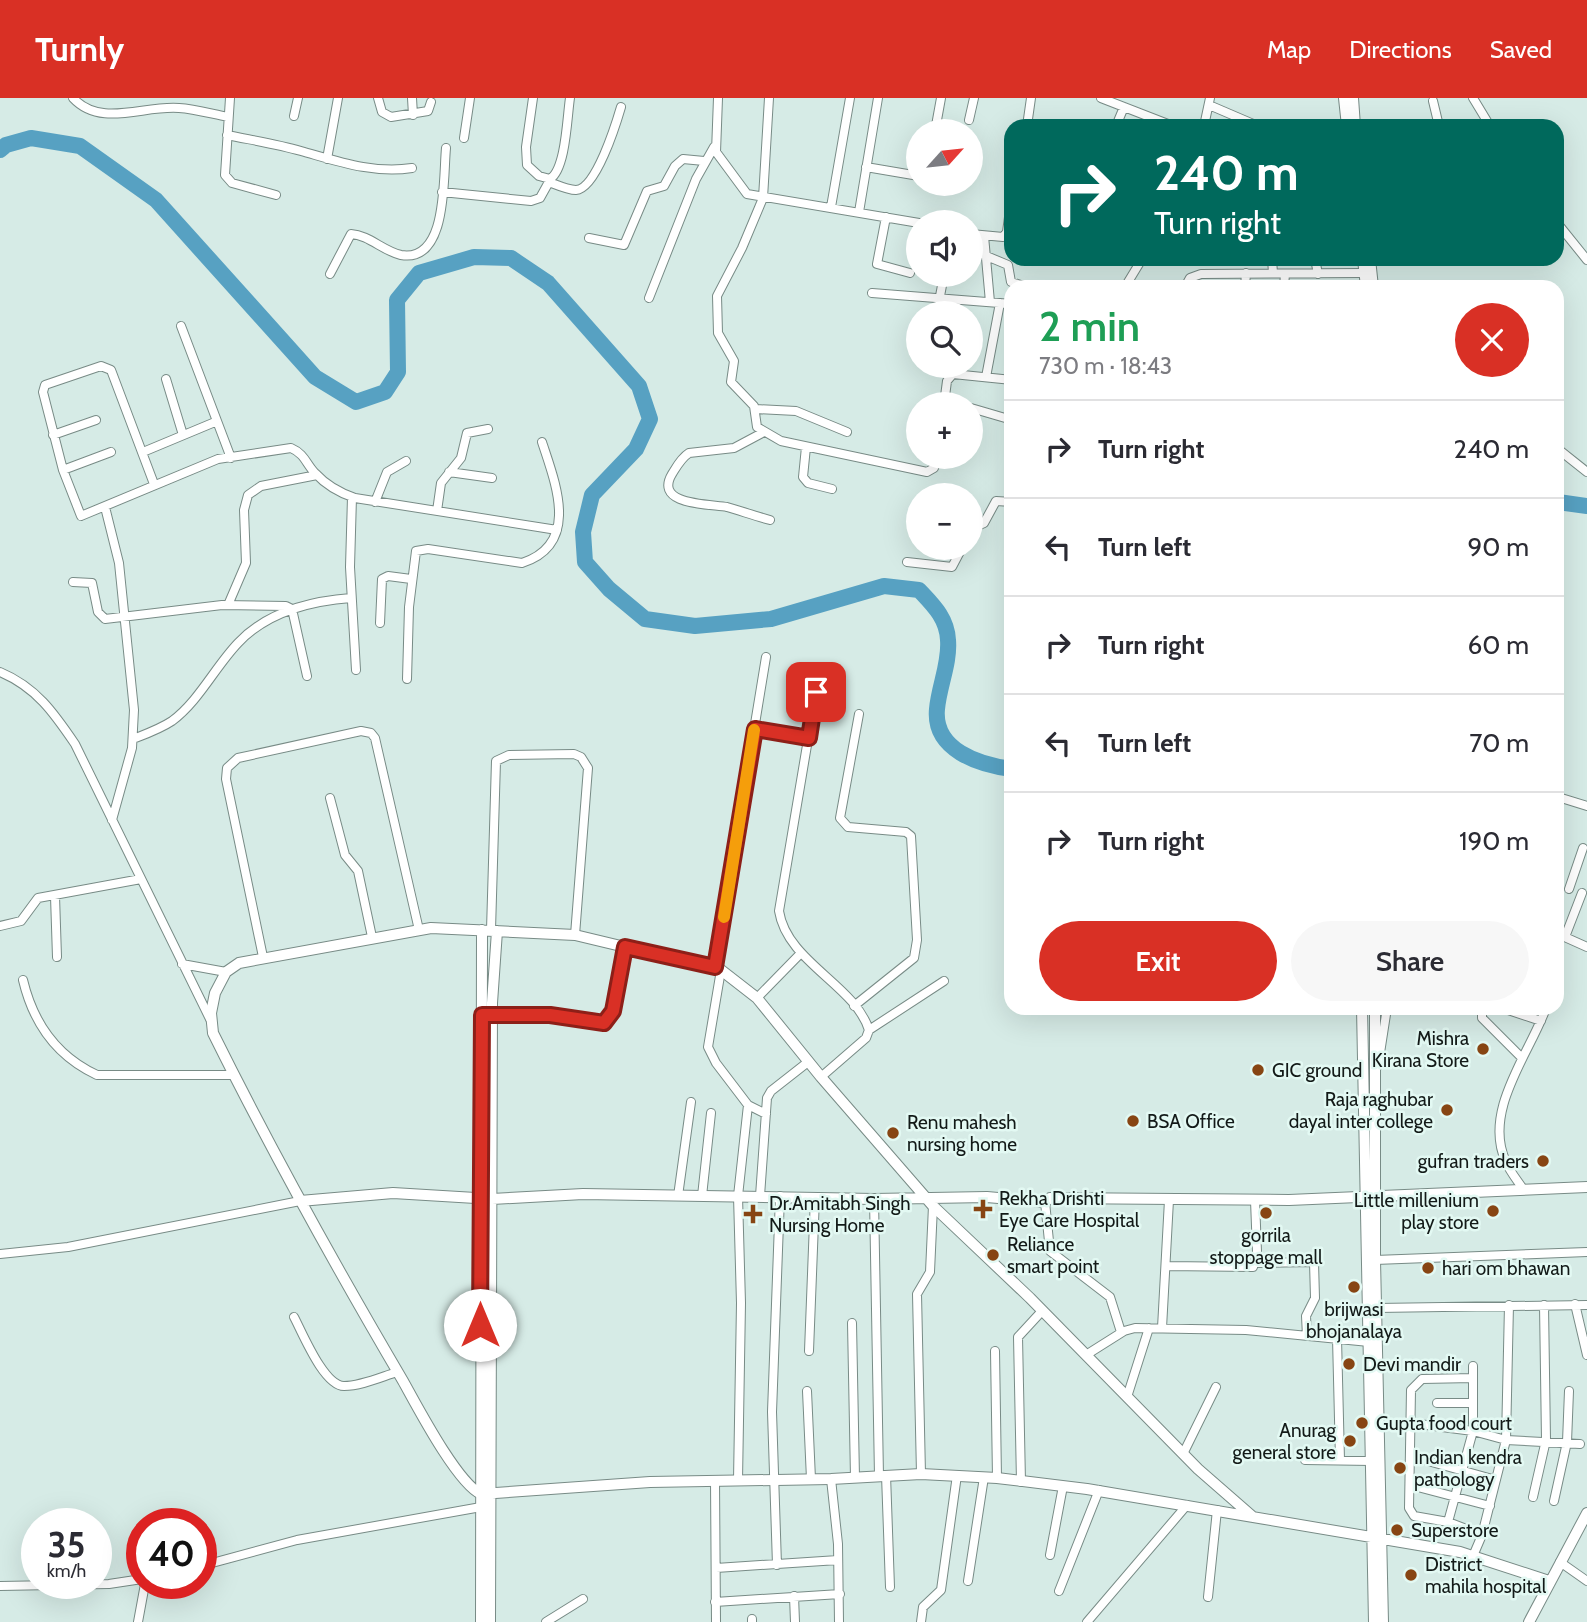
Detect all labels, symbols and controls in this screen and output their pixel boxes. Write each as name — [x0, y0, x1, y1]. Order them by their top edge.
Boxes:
text: Turnly — [35, 29, 124, 69]
text: Map — [1267, 35, 1311, 64]
text: Directions — [1349, 35, 1452, 64]
text: Saved — [1490, 35, 1552, 64]
north arrow — [906, 119, 984, 196]
map controls — [906, 119, 983, 560]
text: 240 m — [1154, 143, 1299, 202]
icon: right — [1039, 147, 1130, 238]
text: Turn right — [1154, 203, 1281, 242]
button: sound — [906, 210, 983, 287]
text: 2 min — [1039, 300, 1140, 352]
button: search — [906, 301, 983, 378]
button: close — [1455, 303, 1529, 377]
text: 730 m · 18:43 — [1039, 352, 1172, 380]
button: + — [906, 392, 983, 469]
icon: right — [1039, 430, 1077, 468]
text: Turn right — [1098, 433, 1204, 465]
text: 240 m — [1454, 433, 1529, 465]
button: − — [906, 483, 983, 560]
icon: left — [1039, 528, 1077, 566]
text: Turn left — [1098, 531, 1191, 563]
text: 90 m — [1467, 531, 1529, 563]
icon: right — [1039, 626, 1077, 664]
text: Turn right — [1098, 629, 1204, 661]
text: 60 m — [1467, 629, 1529, 661]
pin — [786, 662, 846, 722]
icon: arrive — [797, 673, 835, 711]
icon: left — [1039, 724, 1077, 762]
text: Turn left — [1098, 727, 1191, 759]
text: 70 m — [1469, 727, 1529, 759]
icon: right — [1039, 822, 1077, 860]
text: Turn right — [1098, 825, 1204, 857]
text: 190 m — [1459, 825, 1529, 857]
button: Exit — [1039, 921, 1277, 1001]
button: Share — [1291, 921, 1529, 1001]
place label: Mishra Kirana Store — [1372, 1027, 1469, 1072]
marker: Mishra Kirana Store — [1475, 1041, 1491, 1057]
place label: GIC ground — [1272, 1059, 1362, 1082]
marker: GIC ground — [1250, 1062, 1266, 1078]
place label: Raja raghubar dayal inter college — [1289, 1088, 1433, 1133]
marker: Raja raghubar dayal inter college — [1439, 1102, 1455, 1118]
place label: BSA Office — [1147, 1110, 1235, 1133]
place label: Renu mahesh nursing home — [907, 1111, 1017, 1156]
marker: BSA Office — [1125, 1113, 1141, 1129]
marker: Renu mahesh nursing home — [885, 1125, 901, 1141]
place label: gufran traders — [1418, 1150, 1529, 1173]
marker: gufran traders — [1535, 1153, 1551, 1169]
place label: Rekha Drishti Eye Care Hospital — [999, 1187, 1140, 1232]
place label: Little millenium play store — [1354, 1189, 1479, 1234]
place label: Dr.Amitabh Singh Nursing Home — [769, 1192, 911, 1237]
marker: Rekha Drishti Eye Care Hospital — [973, 1199, 993, 1219]
marker: Little millenium play store — [1485, 1203, 1501, 1219]
marker: Dr.Amitabh Singh Nursing Home — [743, 1204, 763, 1224]
marker: gorrila stoppage mall — [1258, 1205, 1274, 1221]
place label: gorrila stoppage mall — [1209, 1224, 1323, 1269]
place label: Reliance smart point — [1007, 1233, 1100, 1278]
marker: Reliance smart point — [985, 1247, 1001, 1263]
place label: hari om bhawan — [1442, 1257, 1570, 1280]
marker: hari om bhawan — [1420, 1260, 1436, 1276]
marker: brijwasi bhojanalaya — [1346, 1279, 1362, 1295]
position arrow — [443, 1288, 517, 1362]
place label: brijwasi bhojanalaya — [1306, 1298, 1402, 1343]
place label: Devi mandir — [1363, 1353, 1461, 1376]
marker: Devi mandir — [1341, 1356, 1357, 1372]
place label: Gupta food court — [1376, 1412, 1513, 1435]
marker: Gupta food court — [1354, 1415, 1370, 1431]
place label: Anurag general store — [1233, 1419, 1337, 1464]
marker: Anurag general store — [1342, 1433, 1358, 1449]
place label: Indian kendra pathology — [1414, 1446, 1522, 1491]
marker: Indian kendra pathology — [1392, 1460, 1408, 1476]
speed limit sign: 40 — [126, 1508, 217, 1599]
place label: Superstore — [1411, 1519, 1499, 1542]
marker: Superstore — [1389, 1522, 1405, 1538]
text: 35 — [48, 1523, 85, 1566]
place label: District mahila hospital — [1425, 1553, 1547, 1598]
text: km/h — [47, 1560, 86, 1582]
marker: District mahila hospital — [1403, 1567, 1419, 1583]

